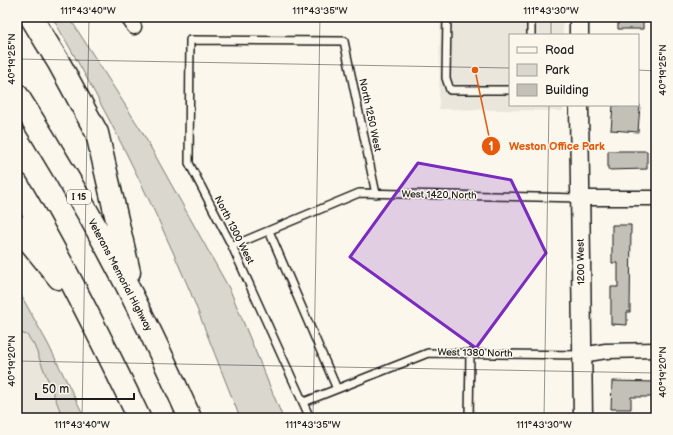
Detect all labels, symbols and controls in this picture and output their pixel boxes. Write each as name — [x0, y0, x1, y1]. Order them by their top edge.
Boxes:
text: 111°43'40"W — [60, 5, 116, 17]
text: 111°43'35"W — [292, 5, 348, 17]
text: 111°43'30"W — [523, 5, 579, 17]
text: 40°19'25"N — [6, 33, 18, 85]
legend — [509, 34, 639, 106]
text: Road — [545, 43, 574, 58]
text: 40°19'25"N — [657, 44, 669, 96]
text: Park — [545, 63, 569, 78]
street label: North 1250 West — [356, 77, 384, 153]
text: Building — [545, 83, 589, 98]
callout: Weston Office Park — [481, 134, 612, 157]
text: 1 — [488, 139, 494, 154]
text: Weston Office Park — [509, 140, 605, 153]
street label: West 1420 North — [401, 188, 477, 202]
road number: I 15 — [67, 190, 91, 204]
street label: North 1300 West — [212, 194, 256, 266]
street label: Veterans Memorial Highway — [85, 217, 155, 333]
street label: 1200 West — [575, 239, 587, 285]
text: 40°19'20"N — [6, 335, 18, 387]
street label: West 1380 North — [437, 346, 513, 360]
text: 40°19'20"N — [657, 346, 669, 398]
scale bar — [36, 375, 134, 401]
text: 50 m — [42, 382, 69, 397]
text: 111°43'40"W — [54, 419, 110, 431]
text: 111°43'35"W — [285, 419, 341, 431]
text: 111°43'30"W — [516, 419, 572, 431]

